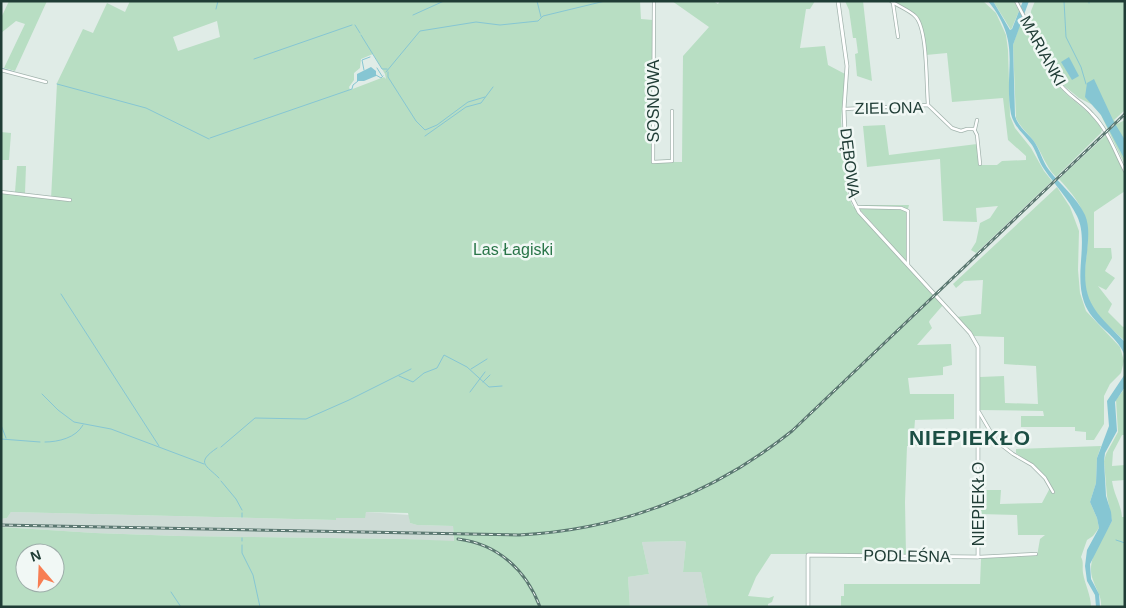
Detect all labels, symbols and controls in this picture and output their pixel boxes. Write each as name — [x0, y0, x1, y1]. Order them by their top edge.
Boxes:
street label: MARIANKI — [1017, 13, 1069, 89]
street label: SOSNOWA — [645, 59, 662, 142]
street label: ZIELONA — [855, 99, 924, 117]
street label: DĘBOWA — [837, 127, 863, 199]
park label: Las Łagiski — [473, 241, 553, 258]
district label: NIEPIEKŁO — [909, 426, 1031, 449]
street label: NIEPIEKŁO — [970, 462, 987, 546]
north arrow — [15, 543, 65, 593]
text: N — [28, 546, 43, 565]
street label: PODLEŚNA — [863, 546, 951, 565]

